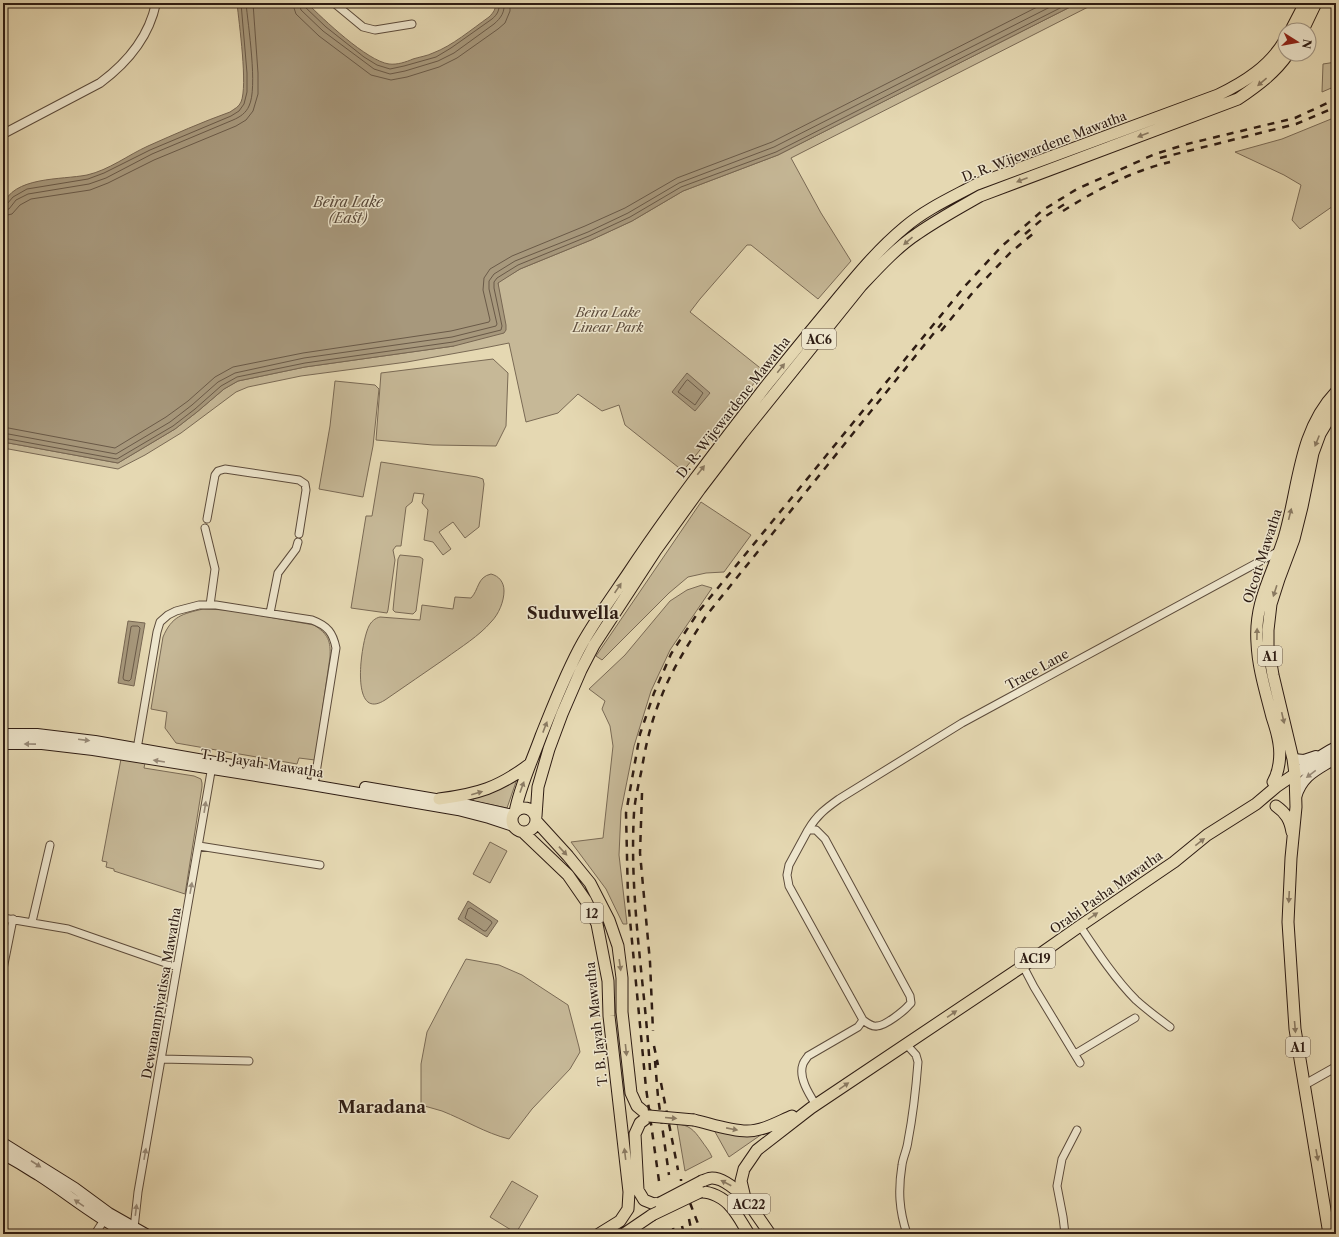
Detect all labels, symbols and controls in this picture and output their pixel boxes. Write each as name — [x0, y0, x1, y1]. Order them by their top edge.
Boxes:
north arrow — [1277, 22, 1317, 62]
text: N — [1299, 38, 1315, 50]
one-way arrow — [1256, 78, 1267, 87]
street label: D. R. Wijewardene Mawatha — [959, 107, 1129, 185]
one-way arrow — [1137, 132, 1149, 138]
one-way arrow — [1015, 178, 1027, 184]
water label: Beira Lake (East) — [312, 193, 384, 227]
one-way arrow — [903, 236, 913, 246]
park label: Beira Lake Linear Park — [571, 304, 644, 335]
road number: AC6 — [802, 329, 836, 349]
street label: D. R. Wijewardene Mawatha — [673, 333, 793, 481]
one-way arrow — [776, 362, 785, 373]
one-way arrow — [1314, 435, 1320, 447]
one-way arrow — [696, 465, 705, 476]
street label: Olcott Mawatha — [1239, 507, 1285, 605]
one-way arrow — [1288, 507, 1294, 520]
one-way arrow — [614, 583, 622, 593]
one-way arrow — [1272, 585, 1278, 597]
district label: Suduwella — [527, 603, 619, 623]
one-way arrow — [1253, 628, 1260, 640]
street label: Trace Lane — [1003, 645, 1071, 693]
road number: A1 — [1258, 646, 1282, 666]
one-way arrow — [1281, 712, 1287, 724]
one-way arrow — [542, 721, 548, 733]
one-way arrow — [78, 737, 90, 743]
one-way arrow — [23, 741, 36, 747]
street label: T. B. Jayah Mawatha — [199, 745, 325, 781]
one-way arrow — [153, 758, 165, 764]
one-way arrow — [1306, 770, 1317, 778]
one-way arrow — [519, 781, 525, 793]
one-way arrow — [471, 789, 483, 795]
one-way arrow — [202, 801, 208, 813]
one-way arrow — [1194, 837, 1205, 846]
one-way arrow — [559, 846, 568, 856]
street label: Orabi Pasha Mawatha — [1047, 847, 1166, 937]
one-way arrow — [188, 881, 194, 894]
one-way arrow — [1286, 891, 1293, 903]
road number: 12 — [581, 903, 603, 923]
street label: Dewanampiyatissa Mawatha — [138, 906, 184, 1080]
one-way arrow — [1088, 913, 1099, 920]
road number: AC19 — [1015, 948, 1055, 968]
one-way arrow — [617, 959, 623, 971]
street label: T. B. Jayah Mawatha — [582, 961, 610, 1087]
one-way arrow — [946, 1010, 957, 1018]
one-way arrow — [1292, 1021, 1298, 1033]
road number: A1 — [1286, 1037, 1310, 1057]
one-way arrow — [623, 1044, 629, 1056]
one-way arrow — [838, 1083, 850, 1090]
district label: Maradana — [338, 1097, 426, 1117]
one-way arrow — [665, 1115, 677, 1122]
one-way arrow — [726, 1126, 739, 1132]
one-way arrow — [142, 1147, 148, 1160]
one-way arrow — [621, 1148, 628, 1160]
one-way arrow — [1314, 1149, 1320, 1161]
one-way arrow — [31, 1160, 42, 1167]
one-way arrow — [720, 1180, 731, 1187]
road number: AC22 — [728, 1194, 770, 1214]
one-way arrow — [74, 1199, 84, 1207]
one-way arrow — [133, 1204, 139, 1216]

